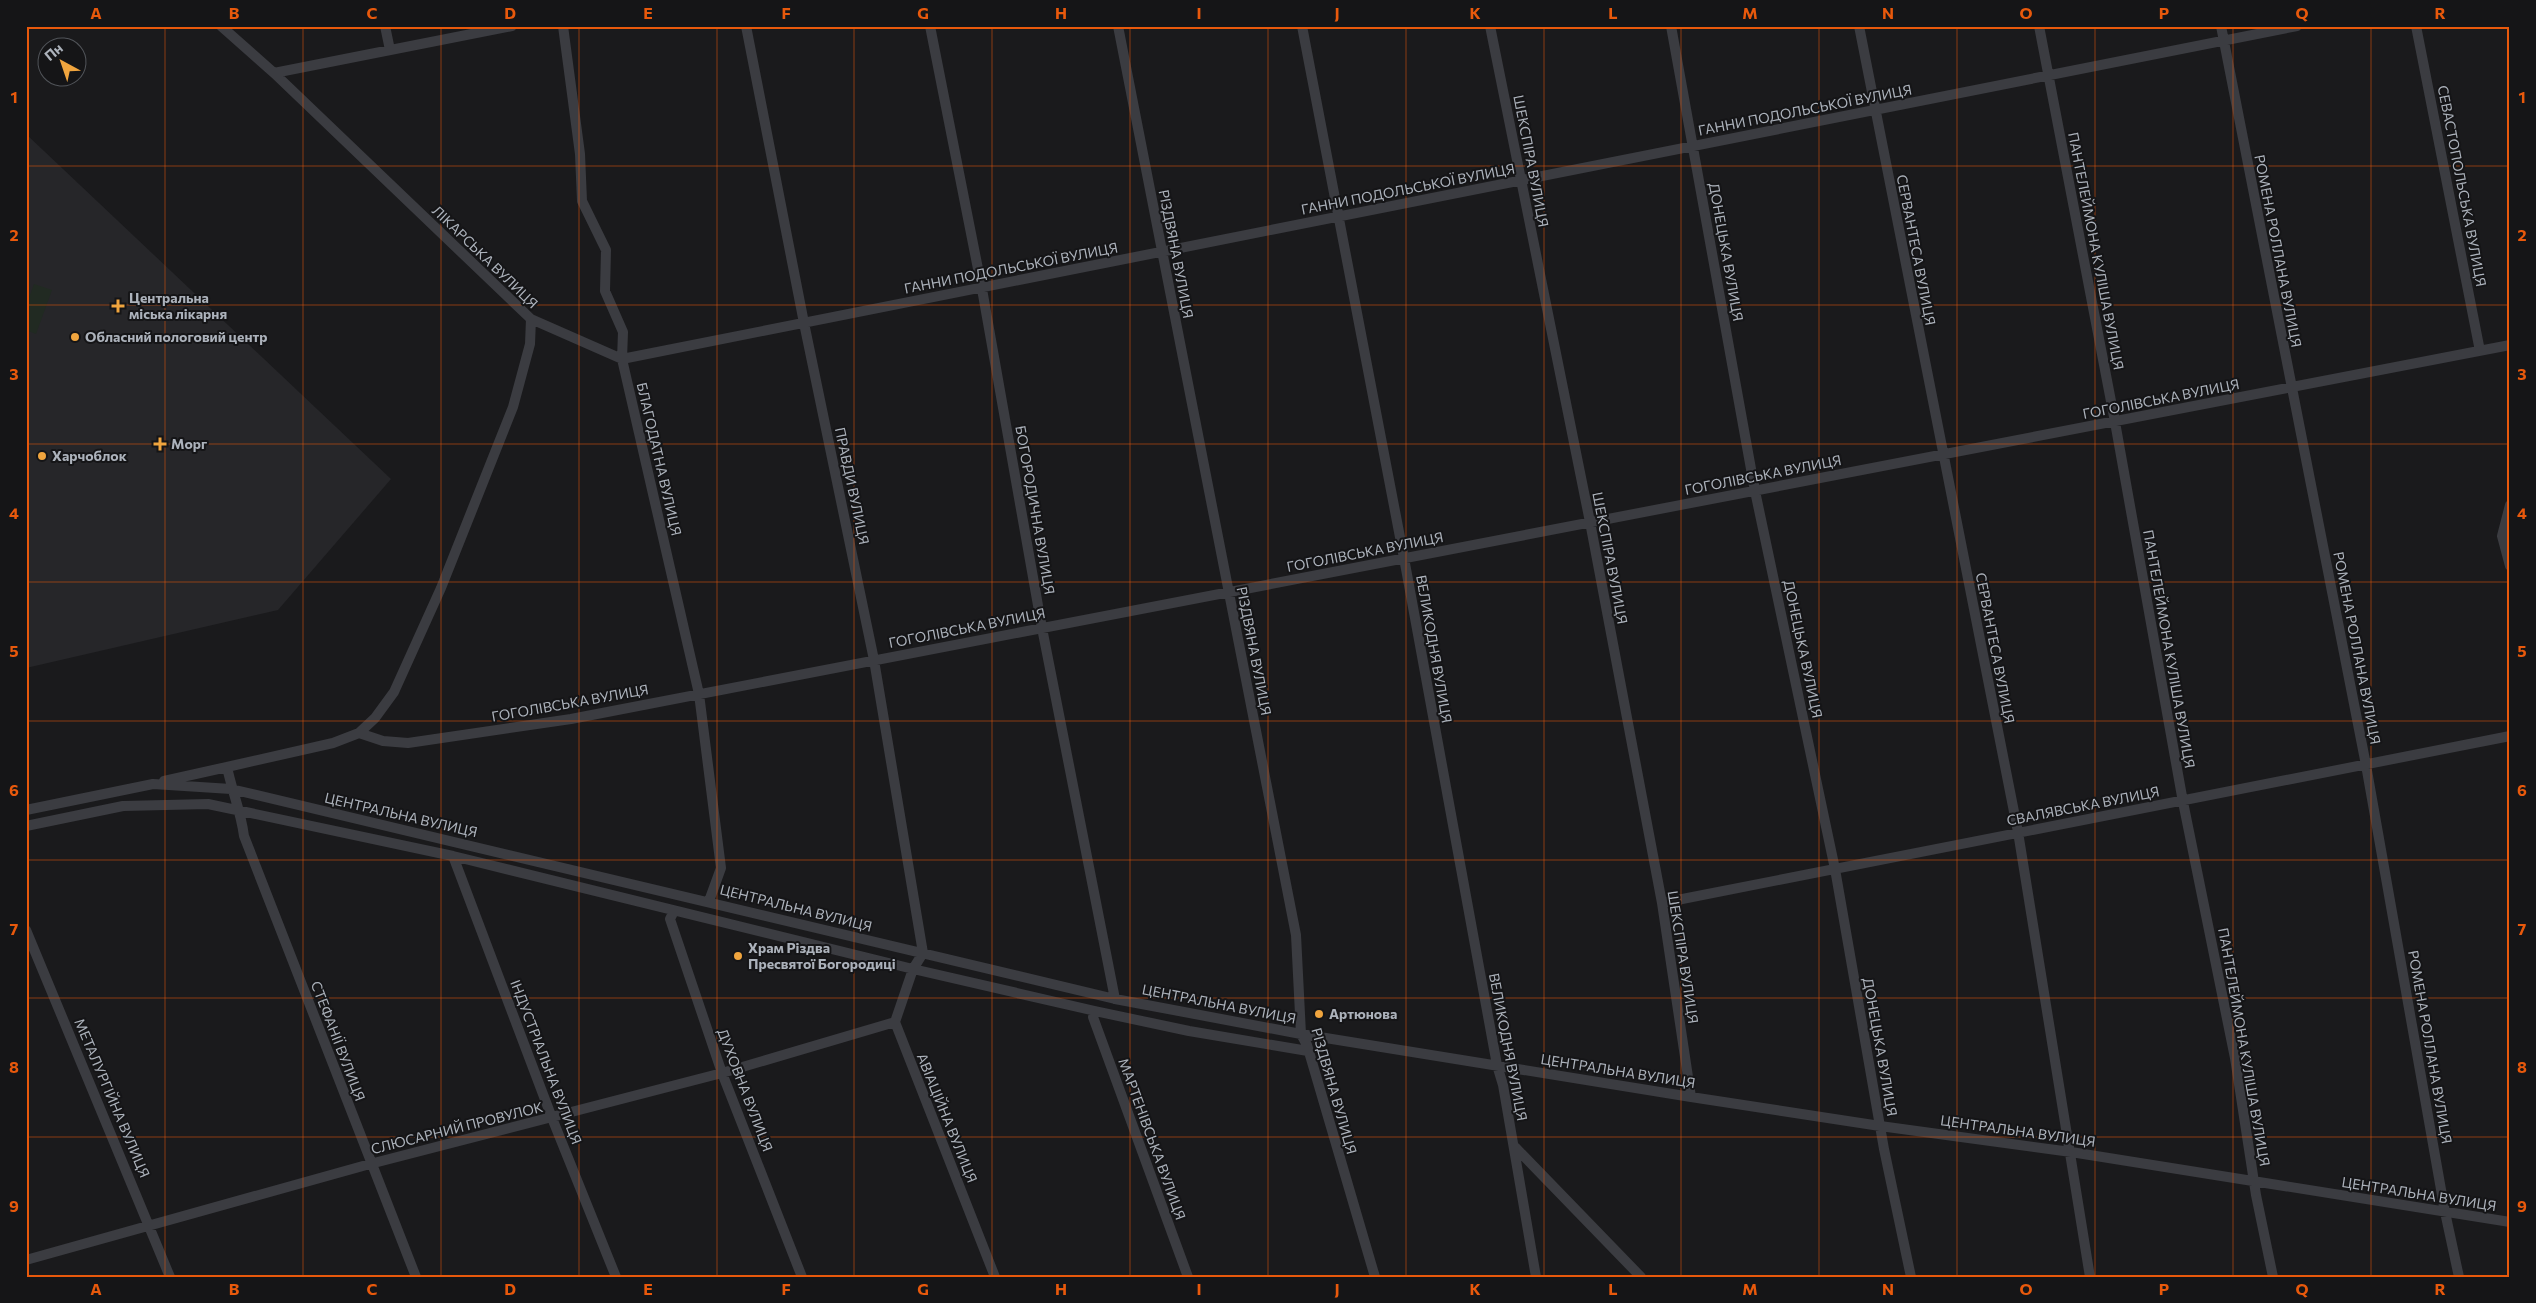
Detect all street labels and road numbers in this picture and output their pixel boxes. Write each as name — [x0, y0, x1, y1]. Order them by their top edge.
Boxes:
street label: ГАННИ ПОДОЛЬСЬКОЇ ВУЛИЦЯ — [1697, 80, 1913, 139]
street label: СЕВАСТОПОЛЬСЬКА ВУЛИЦЯ — [2435, 84, 2490, 288]
street label: ШЕКСПІРА ВУЛИЦЯ — [1510, 93, 1553, 228]
street label: ПАНТЕЛЕЙМОНА КУЛІША ВУЛИЦЯ — [2065, 131, 2128, 371]
street label: РОМЕНА РОЛЛАНА ВУЛИЦЯ — [2251, 153, 2306, 349]
street label: ГАННИ ПОДОЛЬСЬКОЇ ВУЛИЦЯ — [1300, 159, 1516, 218]
street label: СЕРВАНТЕСА ВУЛИЦЯ — [1894, 173, 1939, 327]
street label: ДОНЕЦЬКА ВУЛИЦЯ — [1706, 181, 1747, 323]
street label: РІЗДВЯНА ВУЛИЦЯ — [1156, 188, 1197, 320]
street label: ЛІКАРСЬКА ВУЛИЦЯ — [429, 202, 542, 312]
street label: ГАННИ ПОДОЛЬСЬКОЇ ВУЛИЦЯ — [903, 238, 1119, 297]
street label: ГОГОЛІВСЬКА ВУЛИЦЯ — [2081, 375, 2241, 422]
street label: БЛАГОДАТНА ВУЛИЦЯ — [634, 380, 685, 537]
street label: БОГОРОДИЧНА ВУЛИЦЯ — [1012, 424, 1059, 596]
street label: ПРАВДИ ВУЛИЦЯ — [832, 426, 873, 546]
street label: ГОГОЛІВСЬКА ВУЛИЦЯ — [1683, 451, 1843, 498]
street label: ШЕКСПІРА ВУЛИЦЯ — [1589, 490, 1632, 625]
street label: ГОГОЛІВСЬКА ВУЛИЦЯ — [1285, 528, 1445, 575]
street label: ПАНТЕЛЕЙМОНА КУЛІША ВУЛИЦЯ — [2140, 528, 2199, 769]
street label: РОМЕНА РОЛЛАНА ВУЛИЦЯ — [2330, 550, 2385, 746]
street label: СЕРВАНТЕСА ВУЛИЦЯ — [1973, 571, 2018, 725]
street label: ВЕЛИКОДНЯ ВУЛИЦЯ — [1413, 573, 1456, 724]
street label: ДОНЕЦЬКА ВУЛИЦЯ — [1781, 578, 1826, 719]
street label: РІЗДВЯНА ВУЛИЦЯ — [1234, 585, 1275, 717]
street label: ГОГОЛІВСЬКА ВУЛИЦЯ — [887, 604, 1047, 651]
street label: ГОГОЛІВСЬКА ВУЛИЦЯ — [490, 680, 650, 725]
street label: СВАЛЯВСЬКА ВУЛИЦЯ — [2005, 782, 2161, 829]
street label: ЦЕНТРАЛЬНА ВУЛИЦЯ — [323, 789, 479, 840]
street label: ЦЕНТРАЛЬНА ВУЛИЦЯ — [718, 880, 874, 935]
street label: ШЕКСПІРА ВУЛИЦЯ — [1665, 889, 1702, 1025]
street label: ПАНТЕЛЕЙМОНА КУЛІША ВУЛИЦЯ — [2215, 926, 2274, 1167]
street label: РОМЕНА РОЛЛАНА ВУЛИЦЯ — [2405, 949, 2456, 1145]
street label: ВЕЛИКОДНЯ ВУЛИЦЯ — [1486, 972, 1531, 1122]
street label: ДОНЕЦЬКА ВУЛИЦЯ — [1860, 976, 1901, 1118]
street label: ІНДУСТРІАЛЬНА ВУЛИЦЯ — [507, 977, 586, 1147]
street label: СТЕФАНІЇ ВУЛИЦЯ — [308, 978, 369, 1103]
street label: ЦЕНТРАЛЬНА ВУЛИЦЯ — [1141, 980, 1298, 1027]
street label: МЕТАЛУРГІЙНА ВУЛИЦЯ — [71, 1016, 154, 1180]
street label: ДУХОВНА ВУЛИЦЯ — [714, 1026, 777, 1154]
street label: РІЗДВЯНА ВУЛИЦЯ — [1308, 1026, 1361, 1156]
street label: АВІАЦІЙНА ВУЛИЦЯ — [914, 1050, 981, 1185]
street label: ЦЕНТРАЛЬНА ВУЛИЦЯ — [1539, 1050, 1697, 1091]
street label: МАРТЕНІВСЬКА ВУЛИЦЯ — [1115, 1056, 1190, 1222]
street label: СЛЮСАРНИЙ ПРОВУЛОК — [369, 1098, 545, 1157]
street label: ЦЕНТРАЛЬНА ВУЛИЦЯ — [1939, 1111, 2097, 1150]
street label: ЦЕНТРАЛЬНА ВУЛИЦЯ — [2340, 1173, 2498, 1214]

